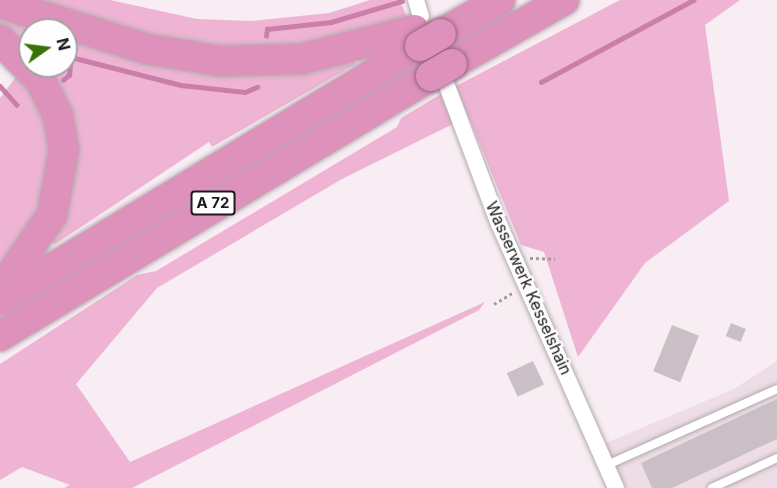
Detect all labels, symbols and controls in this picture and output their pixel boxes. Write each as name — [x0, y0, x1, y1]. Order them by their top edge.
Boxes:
north arrow — [18, 18, 78, 78]
text: N — [52, 36, 75, 52]
road number: A 72 — [190, 191, 236, 215]
street label: Wasserwerk Kesselshain — [482, 198, 576, 378]

